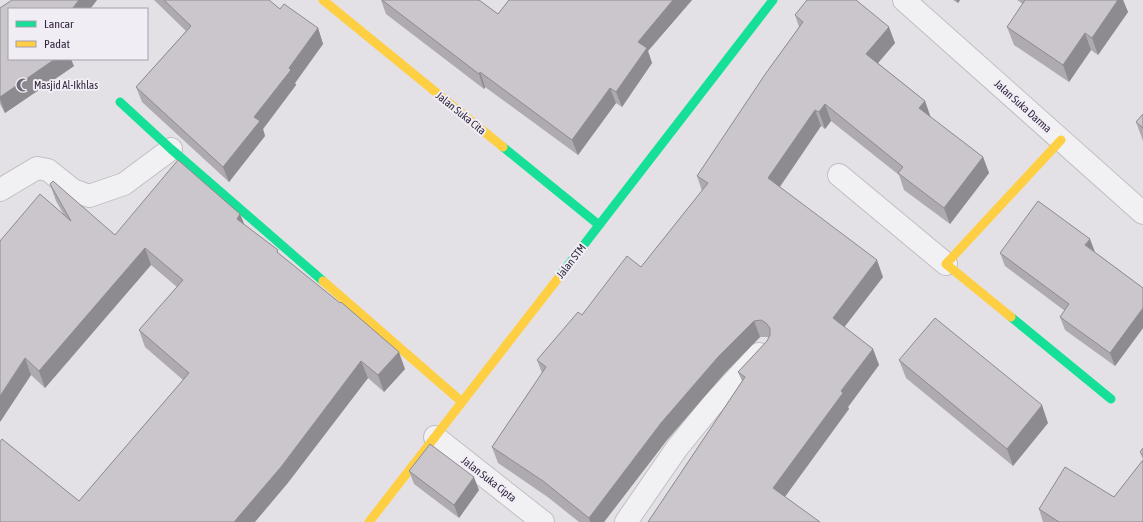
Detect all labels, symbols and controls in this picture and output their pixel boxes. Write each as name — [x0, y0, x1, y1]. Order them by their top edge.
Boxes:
legend — [8, 8, 148, 60]
text: Lancar — [44, 17, 74, 31]
text: Padat — [44, 37, 70, 51]
mosque icon: Masjid Al-Ikhlas — [15, 77, 31, 93]
street label: Jalan Suka Darma — [992, 77, 1054, 135]
place label: Masjid Al-Ikhlas — [34, 79, 98, 91]
street label: Jalan Suka Cita — [434, 89, 488, 137]
street label: Jalan STM — [554, 241, 588, 281]
street label: Jalan Suka Cipta — [459, 454, 519, 504]

